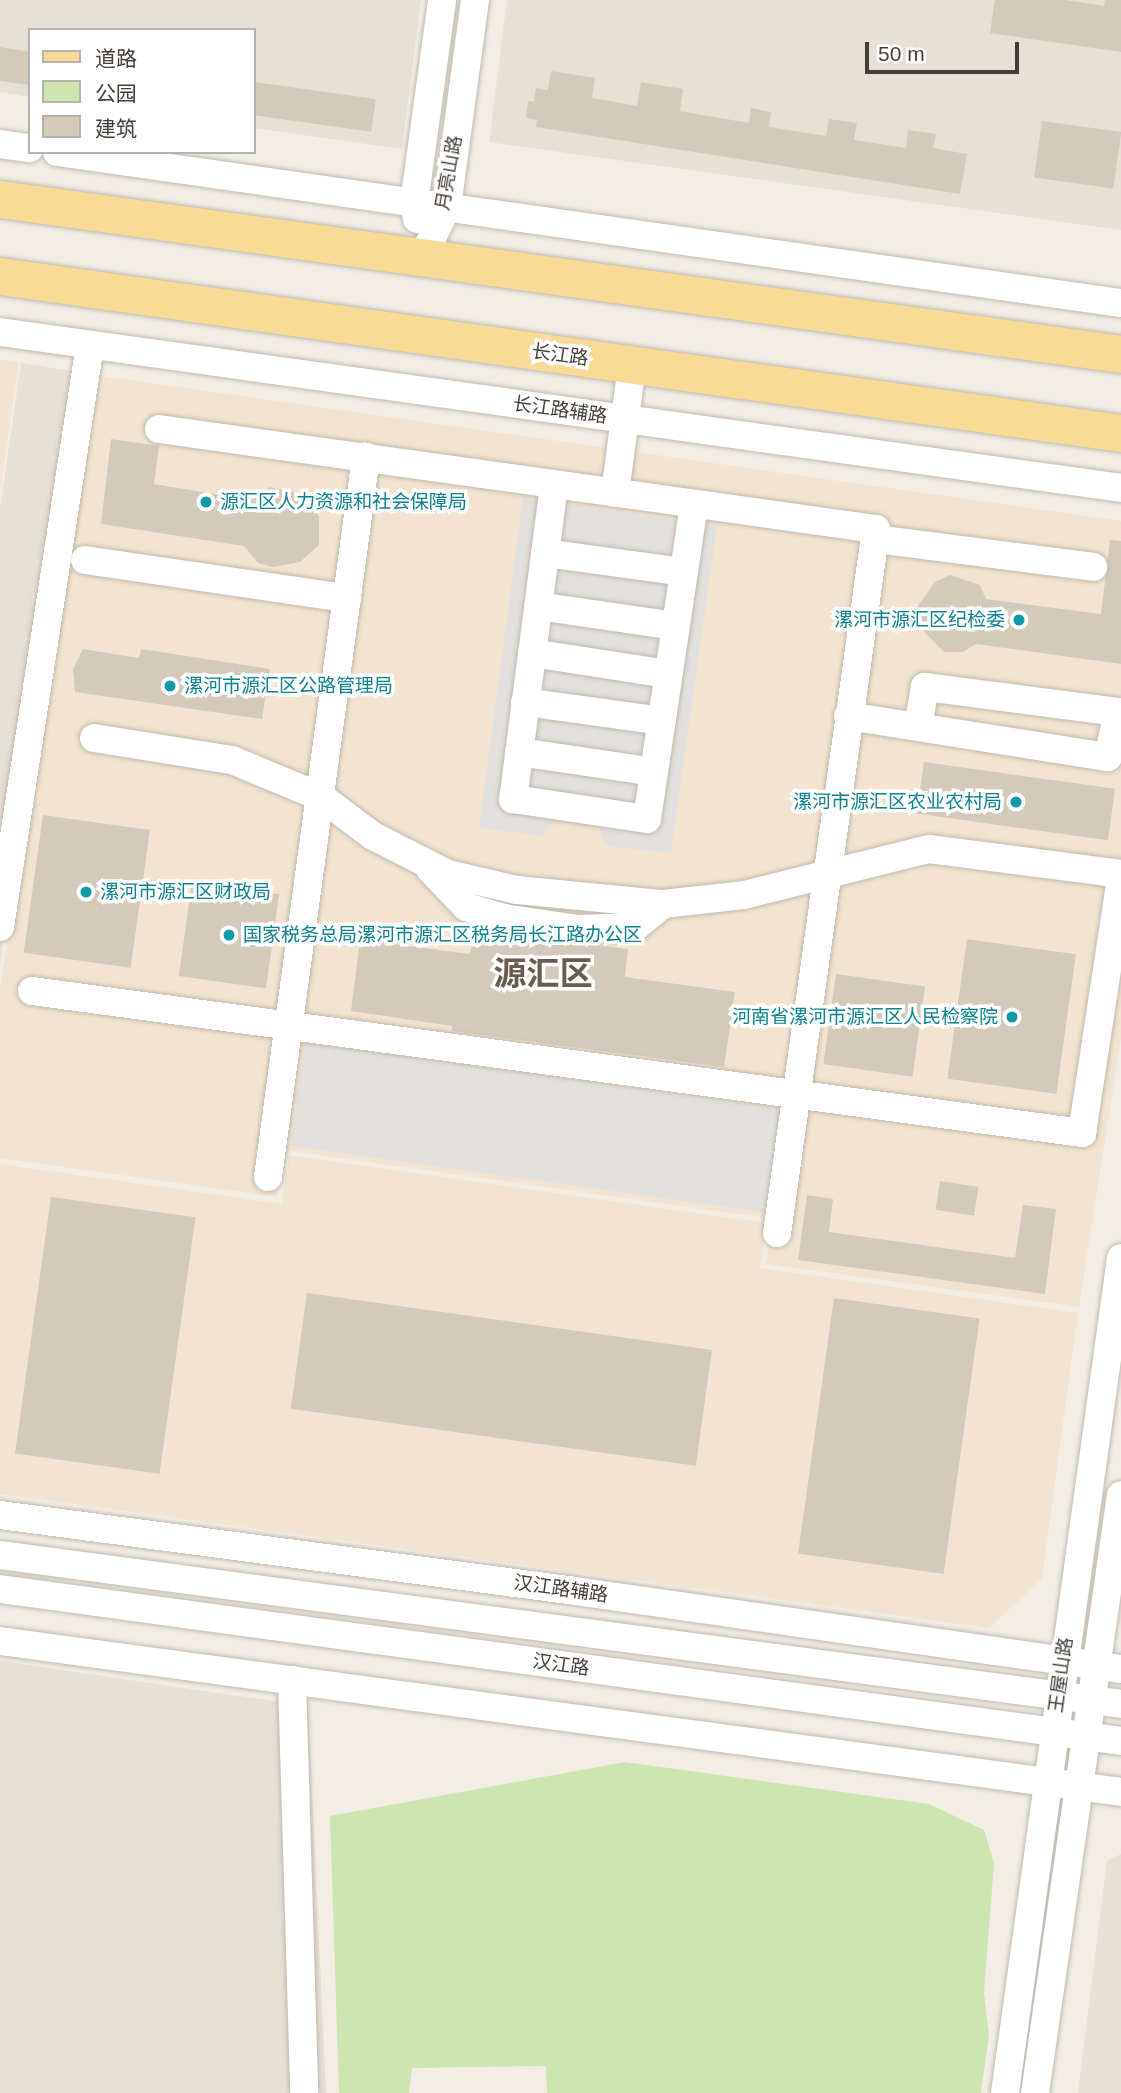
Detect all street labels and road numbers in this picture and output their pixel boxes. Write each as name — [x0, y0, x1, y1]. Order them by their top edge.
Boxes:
street label: 月亮山路 — [431, 134, 467, 212]
street label: 长江路 — [530, 340, 590, 370]
street label: 长江路辅路 — [511, 392, 609, 428]
street label: 汉江路辅路 — [512, 1571, 610, 1607]
street label: 王屋山路 — [1044, 1636, 1078, 1714]
street label: 汉江路 — [531, 1650, 591, 1680]

